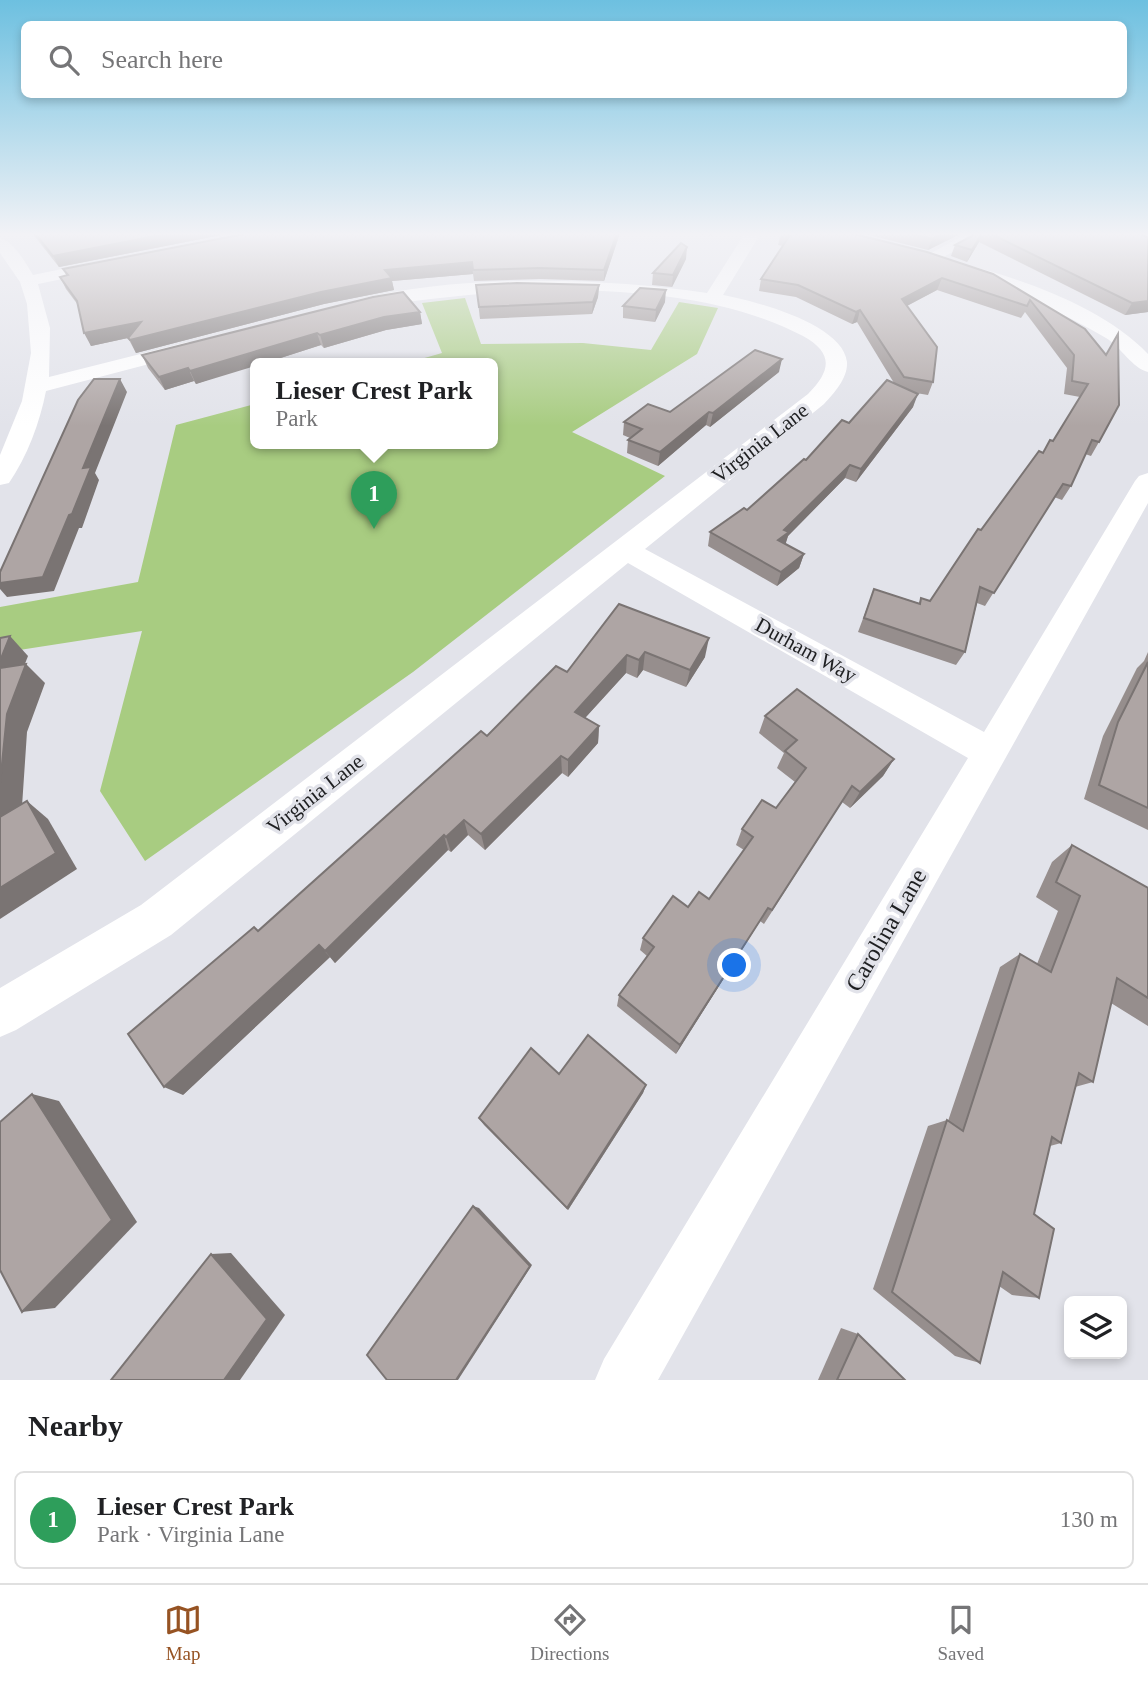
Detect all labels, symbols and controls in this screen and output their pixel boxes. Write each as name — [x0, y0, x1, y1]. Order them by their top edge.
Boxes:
search box — [21, 21, 1127, 98]
icon: search — [45, 41, 83, 79]
text: Search here — [101, 45, 223, 74]
popup — [250, 358, 498, 449]
text: Lieser Crest Park — [276, 376, 472, 405]
street label: Virginia Lane — [707, 398, 813, 488]
text: Park — [276, 406, 318, 431]
pin: 1 — [351, 471, 397, 529]
street label: Durham Way — [751, 612, 861, 688]
street label: Virginia Lane — [262, 749, 368, 839]
street label: Carolina Lane — [841, 864, 931, 996]
your location — [717, 948, 751, 982]
map controls — [1064, 1296, 1127, 1359]
button: layers — [1064, 1296, 1127, 1359]
text: Nearby — [28, 1409, 123, 1442]
text: Lieser Crest Park — [97, 1492, 294, 1521]
text: 1 — [47, 1507, 59, 1532]
text: 130 m — [1060, 1507, 1118, 1532]
text: Park · Virginia Lane — [97, 1522, 284, 1547]
tab: Map — [164, 1601, 202, 1665]
tab: Directions — [530, 1601, 609, 1665]
tab: Saved — [937, 1601, 984, 1665]

